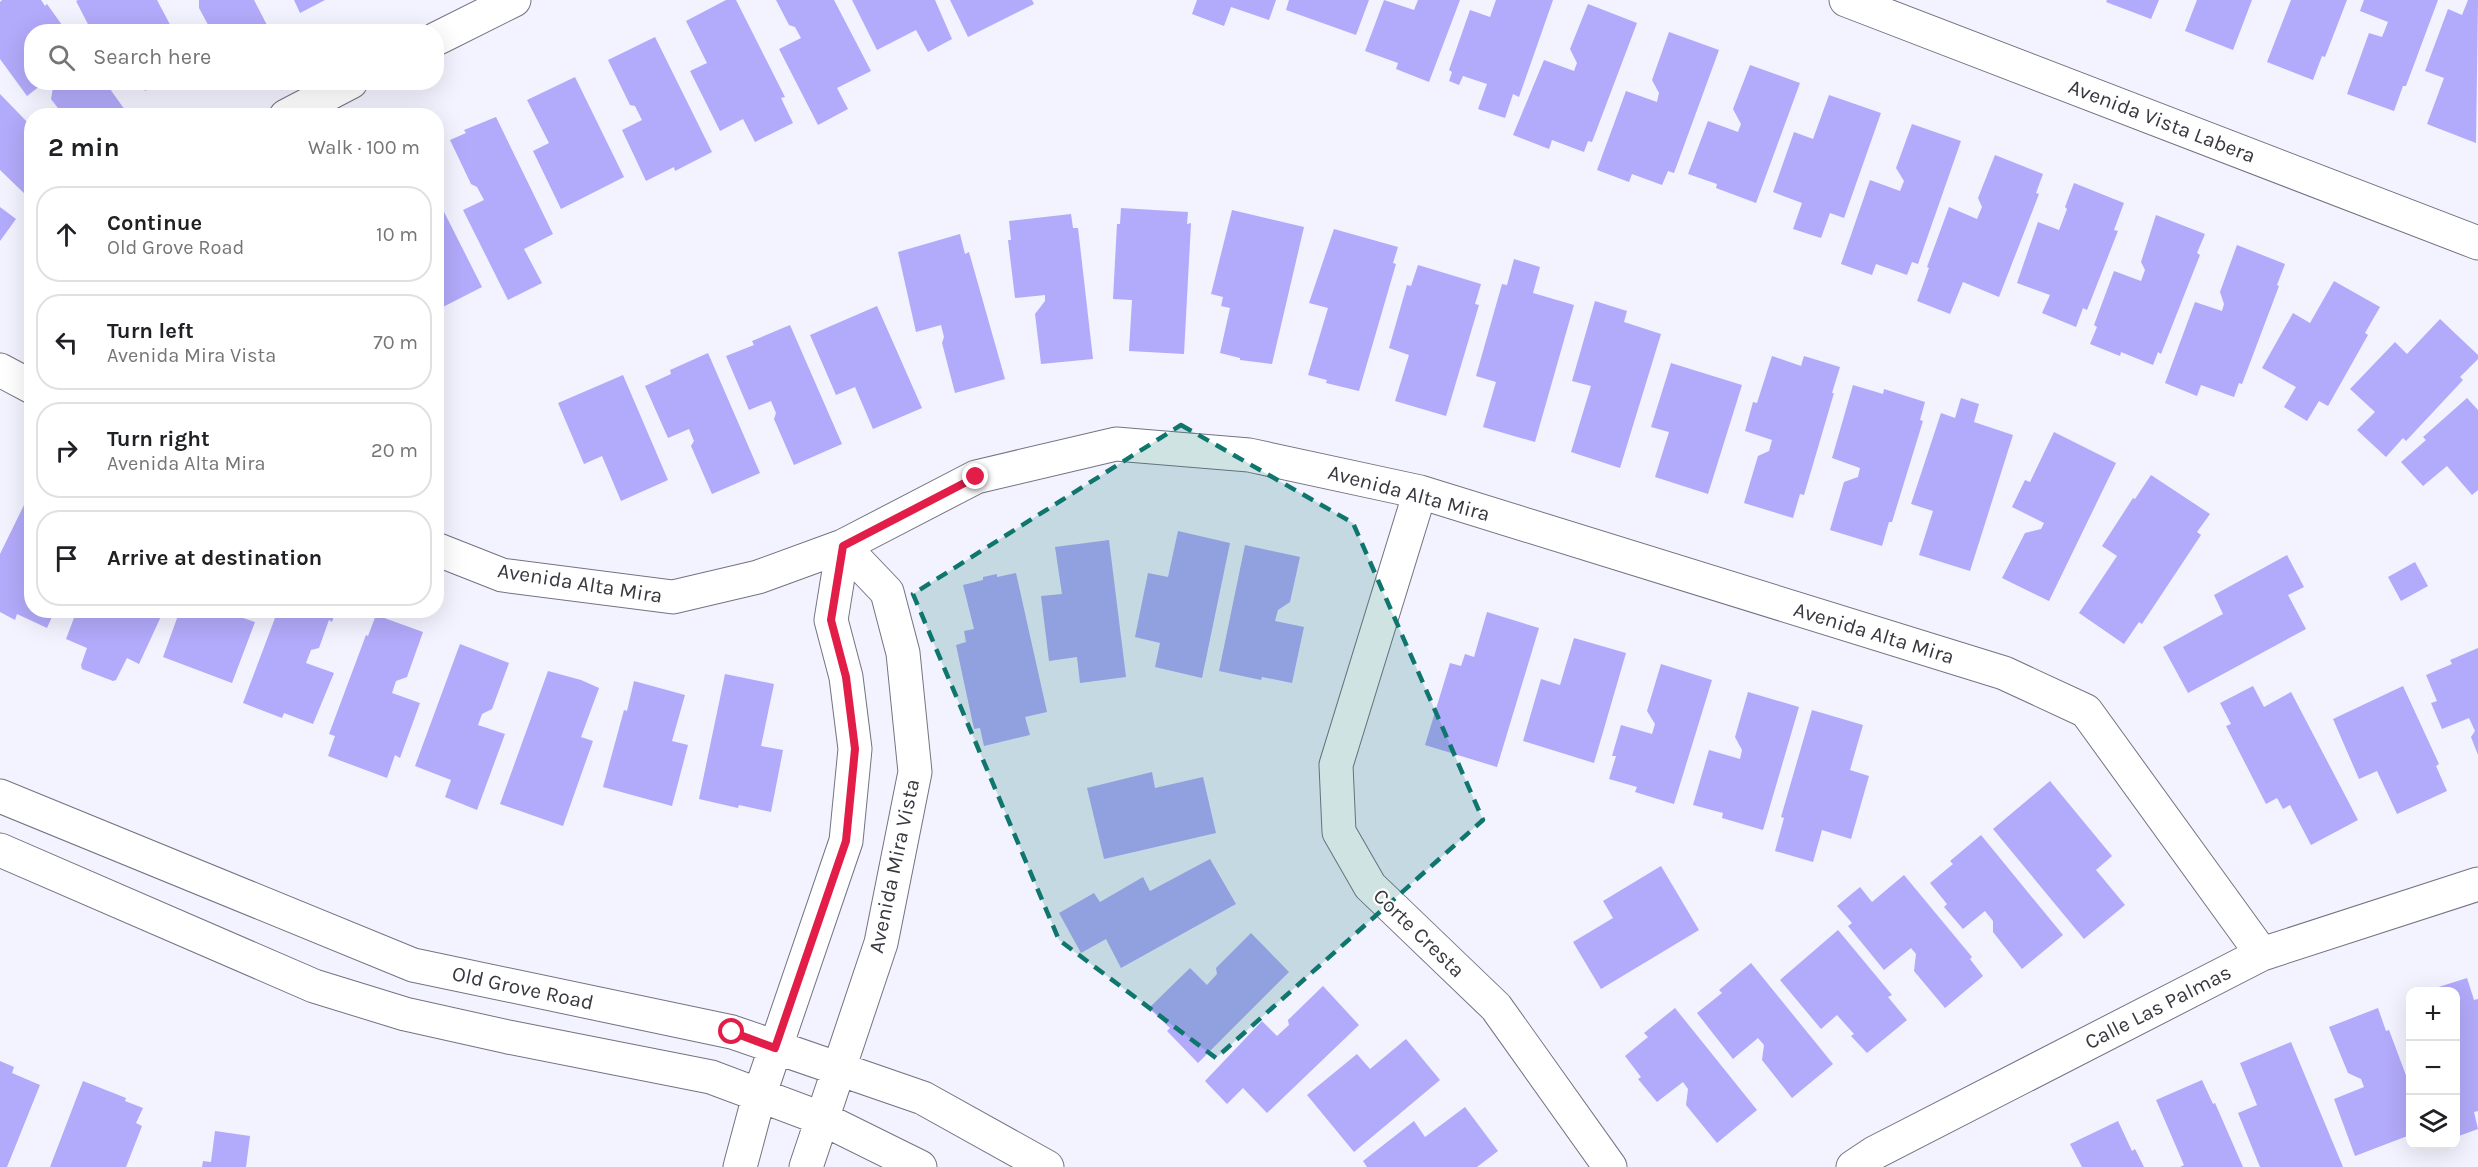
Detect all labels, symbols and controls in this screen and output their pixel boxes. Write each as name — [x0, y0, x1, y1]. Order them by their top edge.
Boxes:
search box — [24, 24, 444, 90]
icon: search — [45, 41, 78, 74]
text: Search here — [93, 44, 211, 70]
street label: Avenida Vista Labera — [2065, 74, 2259, 168]
text: 2 min — [48, 132, 120, 163]
text: Walk · 100 m — [308, 136, 420, 159]
text: Continue — [107, 210, 202, 236]
icon: ahead — [50, 218, 83, 251]
text: 10 m — [376, 223, 418, 246]
text: Old Grove Road — [107, 236, 244, 259]
text: Turn left — [107, 318, 194, 344]
icon: left — [50, 326, 83, 359]
text: 70 m — [373, 331, 418, 354]
text: Avenida Mira Vista — [107, 344, 276, 367]
text: Turn right — [107, 426, 210, 452]
icon: right — [50, 434, 83, 467]
text: 20 m — [371, 439, 418, 462]
text: Avenida Alta Mira — [107, 452, 266, 475]
street label: Avenida Alta Mira — [1326, 460, 1492, 526]
route end — [962, 463, 988, 489]
icon: arrive — [50, 542, 83, 575]
text: Arrive at destination — [107, 545, 322, 571]
street label: Avenida Alta Mira — [496, 558, 664, 608]
street label: Avenida Alta Mira — [1791, 597, 1957, 669]
street label: Avenida Mira Vista — [864, 777, 924, 955]
street label: Corte Cresta — [1368, 884, 1470, 982]
street label: Calle Las Palmas — [2081, 960, 2235, 1054]
street label: Old Grove Road — [450, 961, 596, 1015]
map controls — [2406, 987, 2460, 1149]
button: + — [2406, 987, 2460, 1041]
route start — [718, 1018, 744, 1044]
button: − — [2406, 1041, 2460, 1095]
button: layers — [2406, 1095, 2460, 1149]

